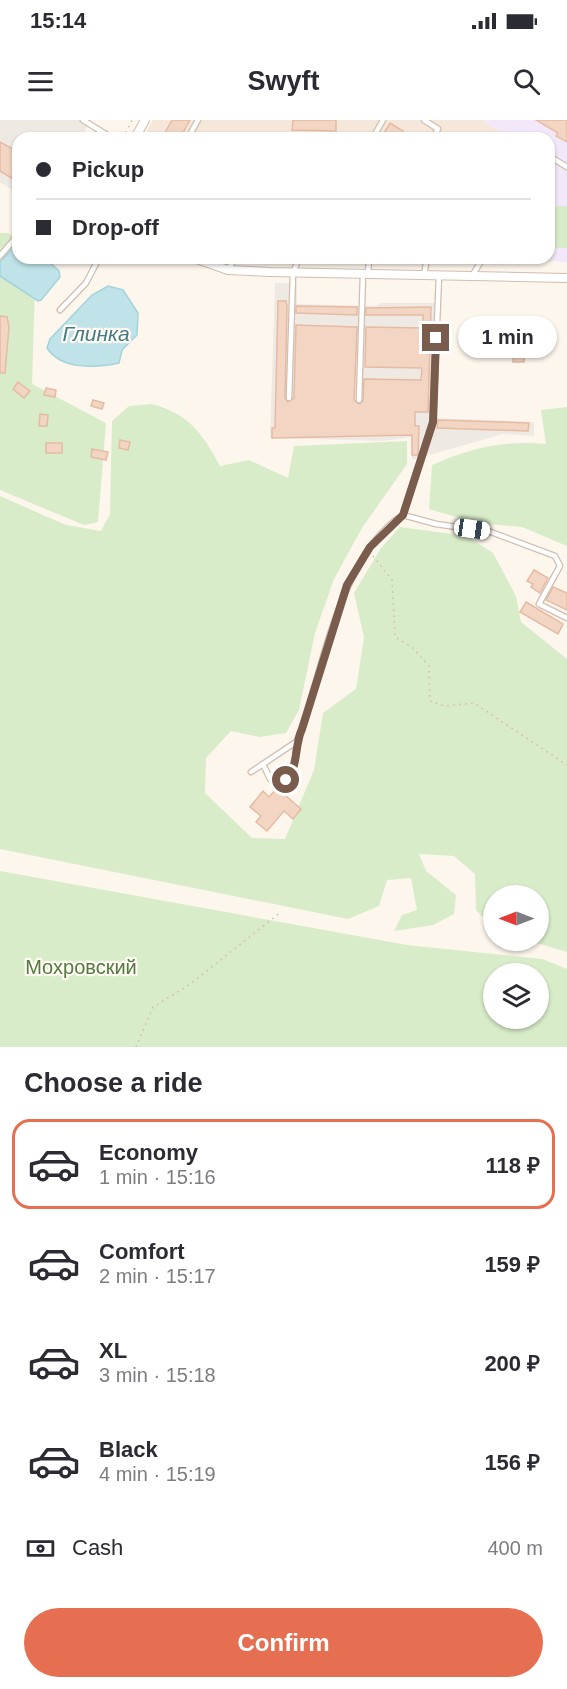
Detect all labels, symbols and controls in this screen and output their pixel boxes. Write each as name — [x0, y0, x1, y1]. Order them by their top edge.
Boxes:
text: 15:14 — [30, 8, 86, 33]
icon: menu — [24, 65, 57, 98]
icon: search — [510, 65, 543, 98]
text: Swyft — [247, 66, 320, 96]
text: Pickup — [72, 157, 144, 182]
text: Drop-off — [72, 215, 159, 240]
callout: 1 min — [457, 317, 556, 359]
water label: Глинка — [62, 322, 130, 345]
route end — [422, 324, 449, 351]
text: 1 min — [481, 326, 534, 348]
car — [453, 518, 491, 540]
route start — [272, 766, 299, 793]
north arrow — [483, 885, 549, 951]
map controls — [483, 885, 549, 1029]
park label: Мохровский — [25, 956, 137, 978]
button: layers — [483, 963, 549, 1029]
text: Choose a ride — [24, 1068, 203, 1098]
icon: car — [27, 1137, 81, 1191]
text: Economy — [99, 1140, 198, 1165]
text: 118 ₽ — [486, 1153, 540, 1178]
text: 1 min · 15:16 — [99, 1166, 216, 1188]
icon: car — [27, 1236, 81, 1290]
text: Comfort — [99, 1239, 185, 1264]
text: 159 ₽ — [484, 1252, 540, 1277]
text: 2 min · 15:17 — [99, 1265, 216, 1287]
icon: car — [27, 1335, 81, 1389]
text: XL — [99, 1338, 127, 1363]
text: 200 ₽ — [484, 1351, 540, 1376]
text: 3 min · 15:18 — [99, 1364, 216, 1386]
icon: car — [27, 1434, 81, 1488]
text: Black — [99, 1437, 158, 1462]
text: 156 ₽ — [484, 1450, 540, 1475]
text: 4 min · 15:19 — [99, 1463, 216, 1485]
icon: cash — [24, 1532, 57, 1565]
text: Cash — [72, 1535, 123, 1560]
text: 400 m — [487, 1537, 543, 1559]
button: Confirm — [24, 1608, 543, 1677]

